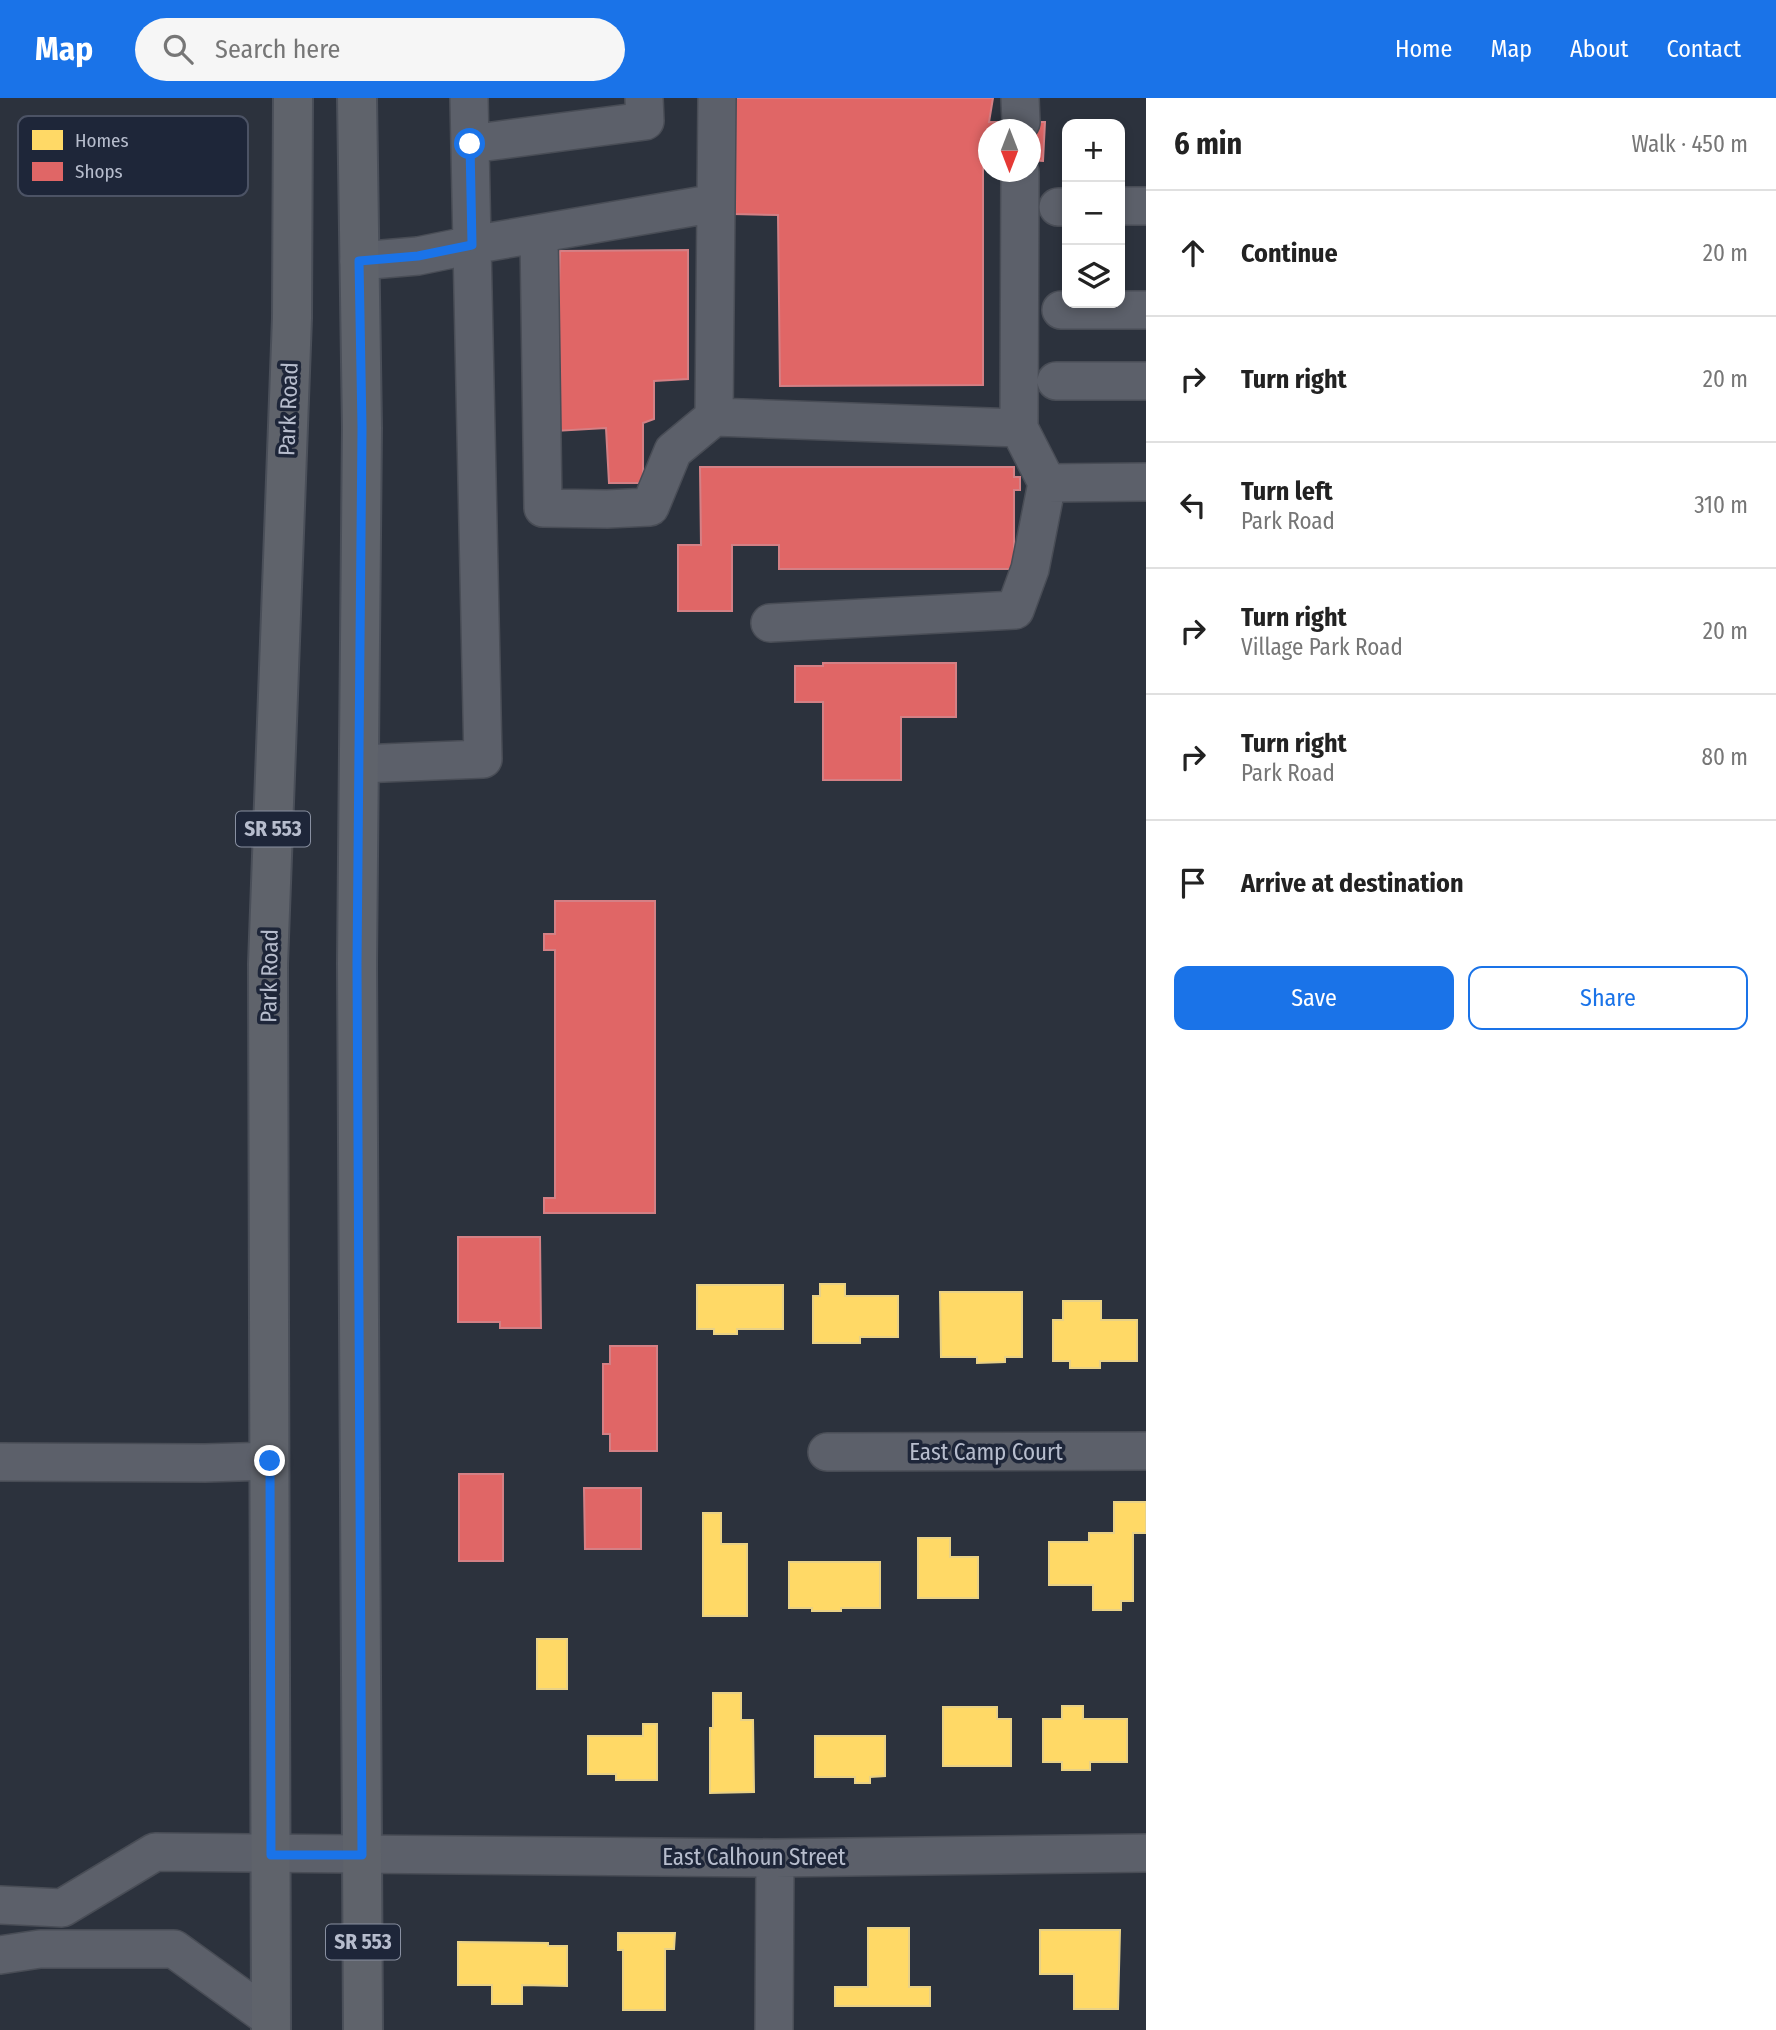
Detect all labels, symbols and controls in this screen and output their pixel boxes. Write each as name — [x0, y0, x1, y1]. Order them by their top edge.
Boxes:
search box — [135, 18, 625, 81]
text: Map — [35, 29, 93, 69]
icon: search — [159, 30, 197, 68]
text: Search here — [215, 34, 340, 65]
text: Home — [1395, 35, 1452, 63]
text: Map — [1490, 35, 1532, 63]
text: About — [1570, 35, 1628, 63]
text: Contact — [1666, 35, 1741, 63]
legend — [18, 116, 248, 196]
north arrow — [978, 119, 1041, 182]
map controls — [1062, 119, 1125, 308]
button: + — [1062, 119, 1125, 182]
text: 6 min — [1174, 126, 1242, 162]
route start — [454, 128, 485, 159]
text: Homes — [75, 129, 129, 152]
text: Walk · 450 m — [1631, 130, 1748, 158]
text: Shops — [75, 160, 123, 183]
button: − — [1062, 182, 1125, 245]
icon: ahead — [1174, 234, 1212, 272]
text: Continue — [1241, 238, 1338, 269]
text: 20 m — [1703, 239, 1748, 267]
button: layers — [1062, 245, 1125, 308]
icon: right — [1174, 360, 1212, 398]
street label: Park Road — [272, 362, 304, 456]
text: Turn right — [1241, 364, 1347, 395]
text: 20 m — [1703, 365, 1748, 393]
text: Turn left — [1241, 476, 1333, 507]
icon: left — [1174, 486, 1212, 524]
text: 310 m — [1694, 491, 1748, 519]
text: Park Road — [1241, 507, 1335, 535]
text: Turn right — [1241, 602, 1347, 633]
icon: right — [1174, 612, 1212, 650]
text: 20 m — [1703, 617, 1748, 645]
text: Village Park Road — [1241, 633, 1403, 661]
text: Turn right — [1241, 728, 1347, 759]
icon: right — [1174, 738, 1212, 776]
text: 80 m — [1701, 743, 1748, 771]
text: Park Road — [1241, 759, 1335, 787]
road number: SR 553 — [236, 812, 310, 846]
icon: arrive — [1174, 864, 1212, 902]
text: Arrive at destination — [1241, 868, 1464, 899]
street label: Park Road — [254, 929, 284, 1023]
button: Save — [1174, 966, 1454, 1030]
button: Share — [1468, 966, 1748, 1030]
street label: East Camp Court — [909, 1438, 1063, 1466]
route end — [254, 1445, 285, 1476]
street label: East Calhoun Street — [662, 1843, 846, 1871]
road number: SR 553 — [326, 1924, 400, 1960]

